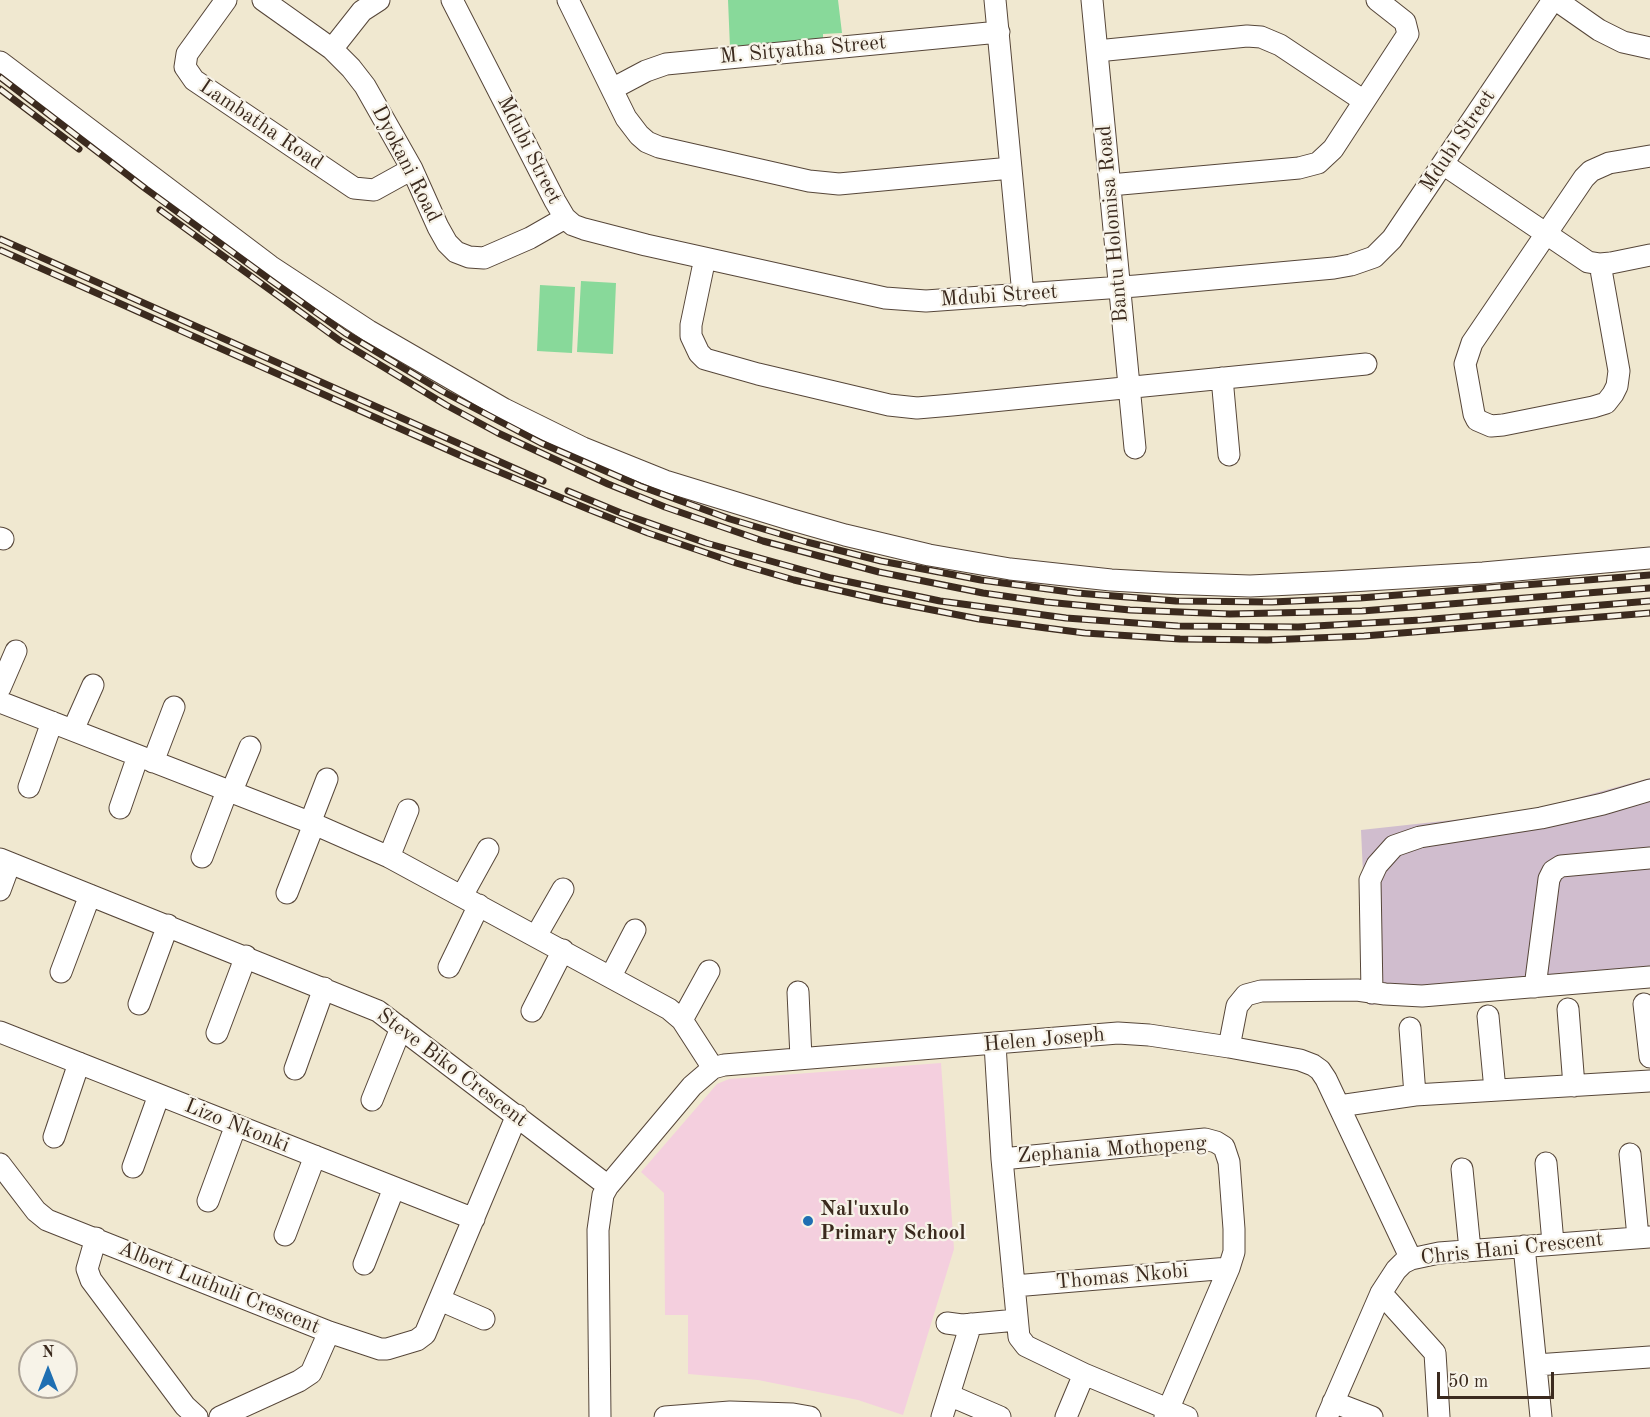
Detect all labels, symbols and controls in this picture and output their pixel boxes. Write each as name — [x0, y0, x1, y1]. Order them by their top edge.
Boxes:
street label: M. Sityatha Street — [719, 30, 887, 70]
street label: Lambatha Road — [194, 74, 328, 176]
street label: Mdubi Street — [1415, 85, 1501, 197]
street label: Mdubi Street — [491, 92, 567, 208]
street label: Dyokani Road — [366, 101, 446, 227]
street label: Bantu Holomisa Road — [1092, 124, 1134, 324]
street label: Mdubi Street — [939, 279, 1059, 313]
street label: Steve Biko Crescent — [372, 1003, 532, 1133]
street label: Helen Joseph — [982, 1022, 1106, 1058]
street label: Lizo Nkonki — [181, 1094, 293, 1158]
street label: Zephania Mothopeng — [1016, 1131, 1208, 1169]
place label: Nal'uxulo Primary School — [820, 1196, 966, 1246]
marker: Nal'uxulo Primary School — [801, 1214, 815, 1228]
street label: Chris Hani Crescent — [1419, 1227, 1605, 1271]
street label: Albert Luthuli Crescent — [114, 1236, 324, 1340]
street label: Thomas Nkobi — [1055, 1259, 1189, 1295]
north arrow — [18, 1339, 78, 1399]
text: N — [42, 1345, 54, 1361]
scale bar — [1440, 1360, 1557, 1398]
text: 50 m — [1448, 1373, 1488, 1391]

